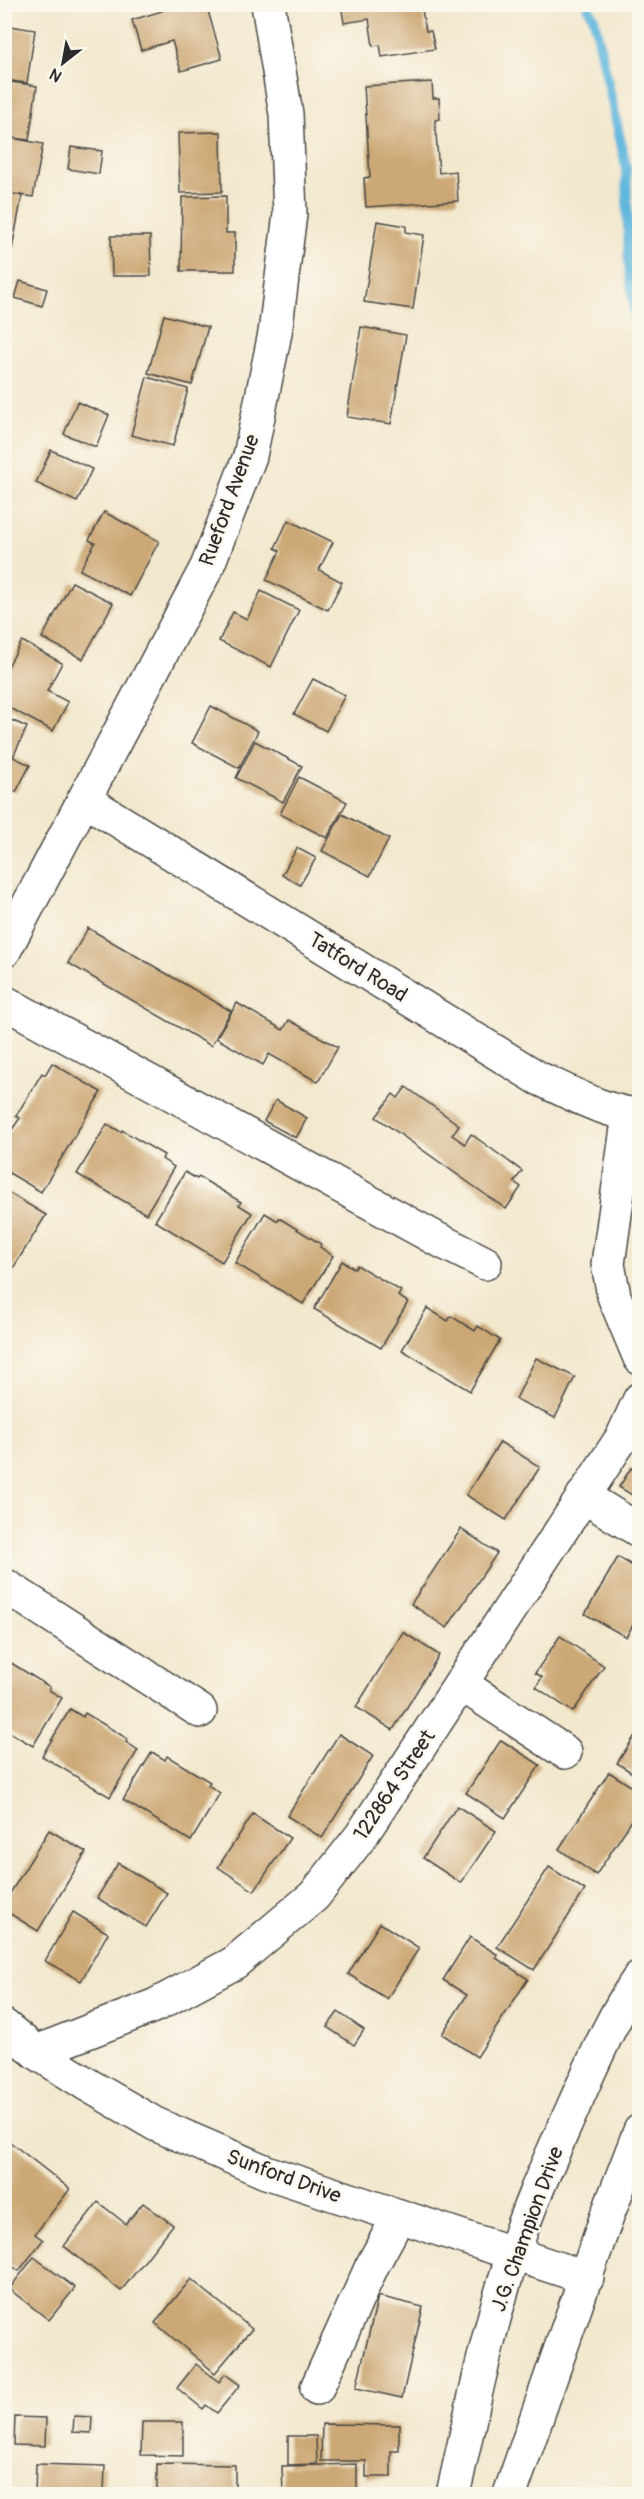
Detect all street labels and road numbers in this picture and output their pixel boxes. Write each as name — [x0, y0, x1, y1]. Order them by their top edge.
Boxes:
street label: Rueford Avenue — [193, 430, 266, 570]
street label: Tatford Road — [303, 926, 412, 1009]
street label: 122864 Street — [347, 1724, 442, 1846]
street label: J.G. Champion Drive — [485, 2142, 570, 2315]
street label: Sunford Drive — [223, 2143, 345, 2210]

